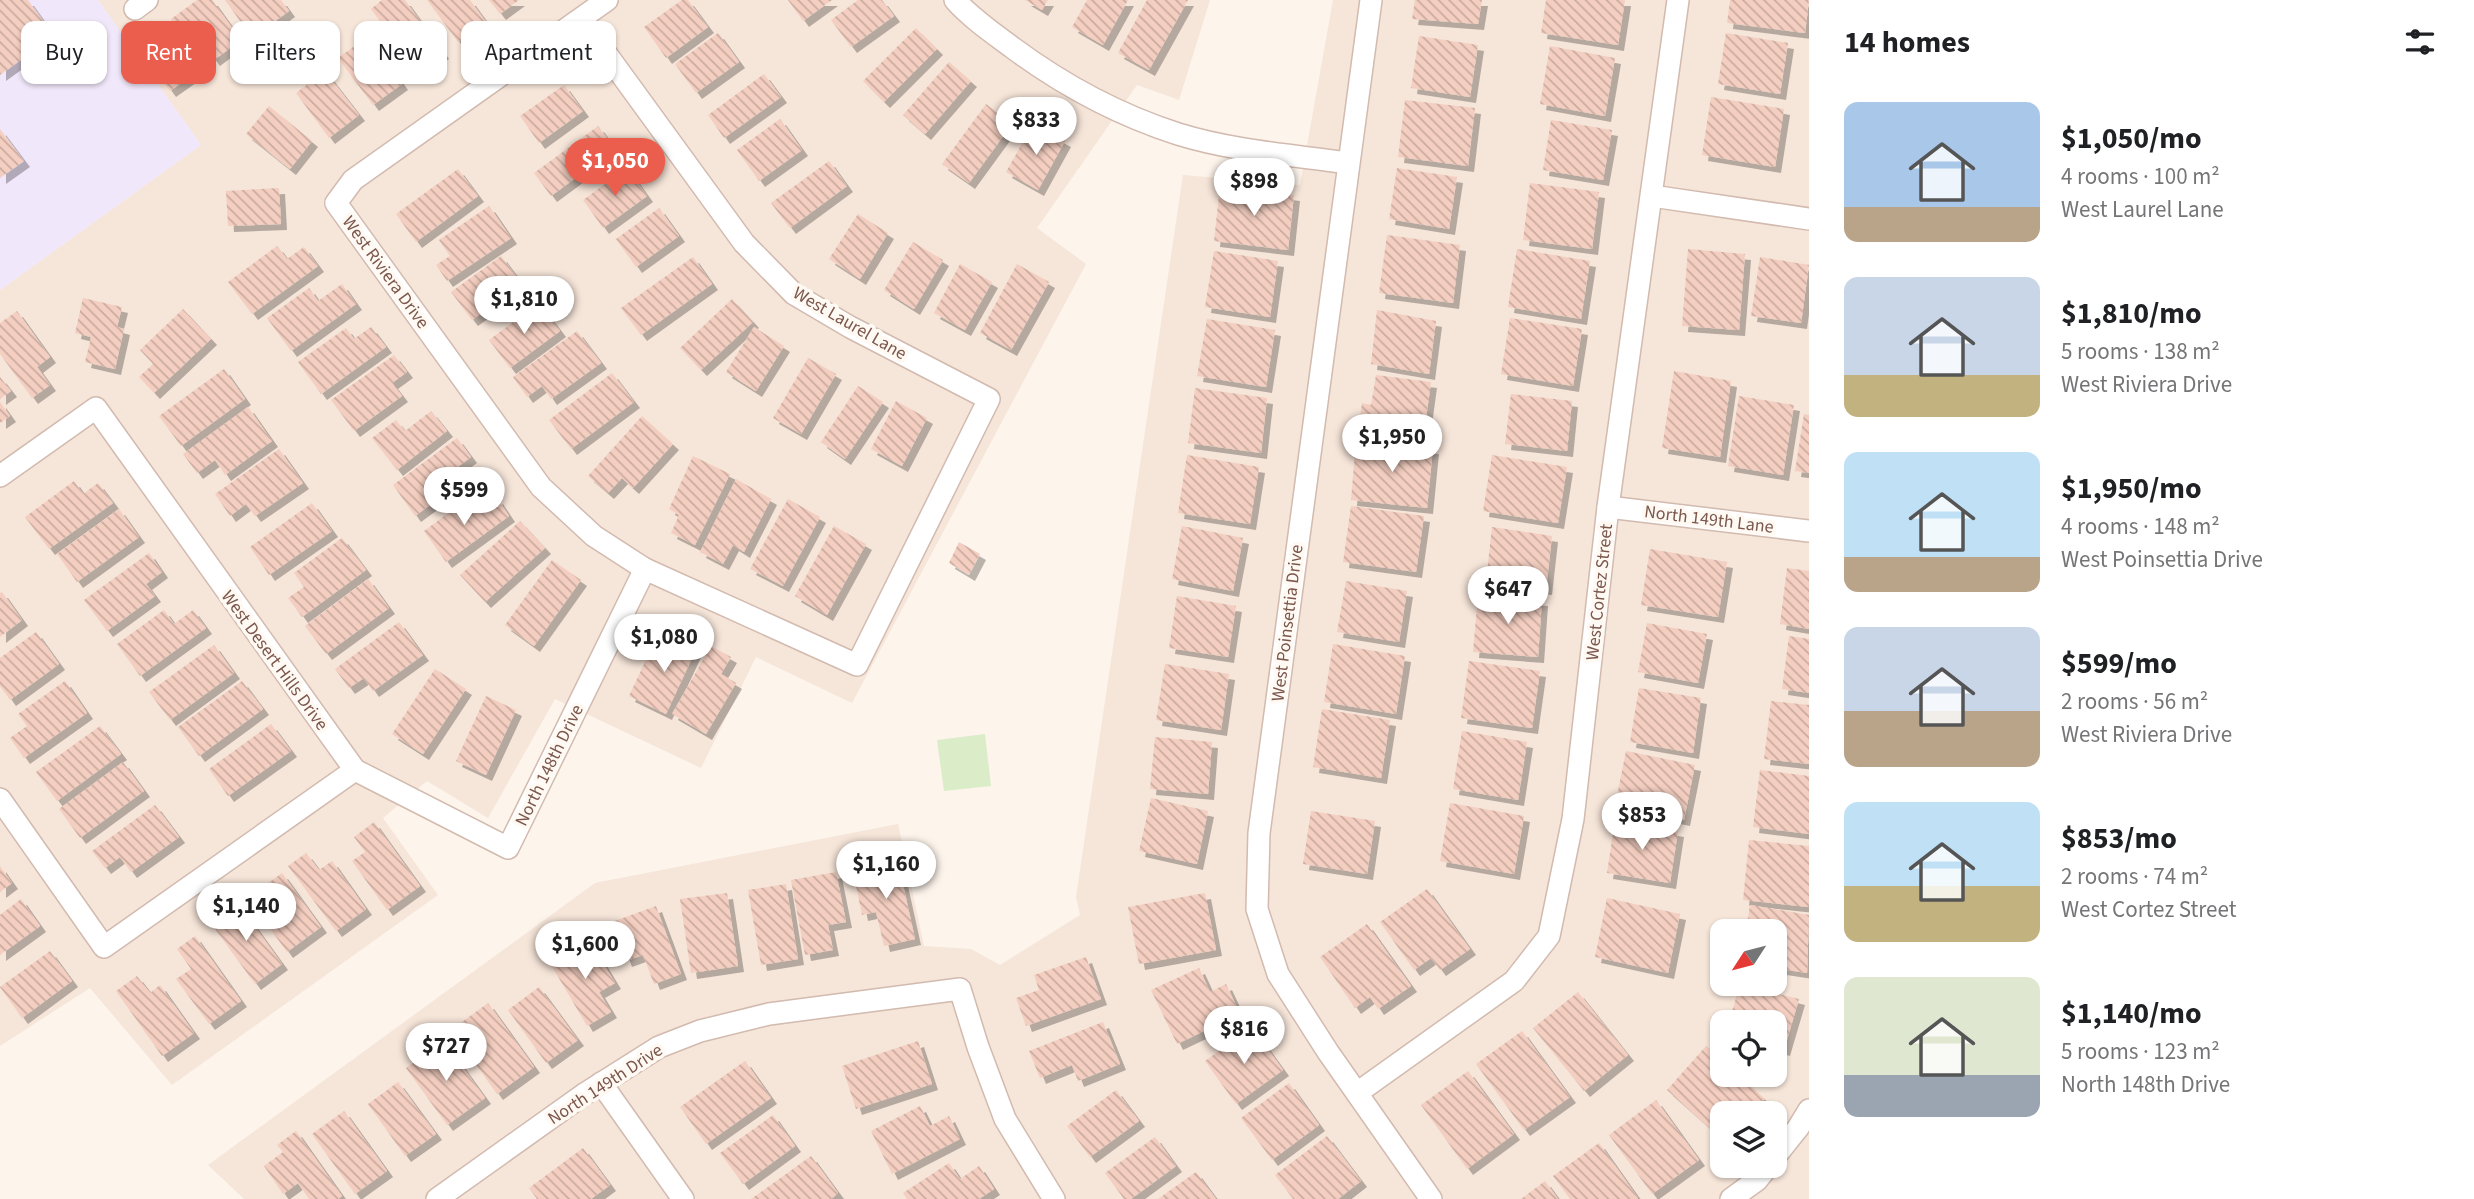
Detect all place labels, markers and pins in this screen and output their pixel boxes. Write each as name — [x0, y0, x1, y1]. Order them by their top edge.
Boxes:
pin: $833 — [995, 97, 1077, 157]
pin: $1,050 — [558, 138, 672, 198]
pin: $898 — [1213, 158, 1295, 218]
pin: $1,810 — [467, 276, 581, 336]
pin: $1,950 — [1335, 414, 1449, 474]
pin: $599 — [423, 468, 505, 527]
pin: $647 — [1467, 566, 1549, 626]
pin: $1,080 — [607, 614, 721, 674]
pin: $853 — [1601, 792, 1683, 852]
pin: $1,160 — [829, 842, 943, 901]
pin: $1,140 — [189, 884, 303, 943]
pin: $1,600 — [528, 922, 642, 981]
pin: $816 — [1203, 1006, 1285, 1066]
pin: $727 — [405, 1024, 487, 1083]

